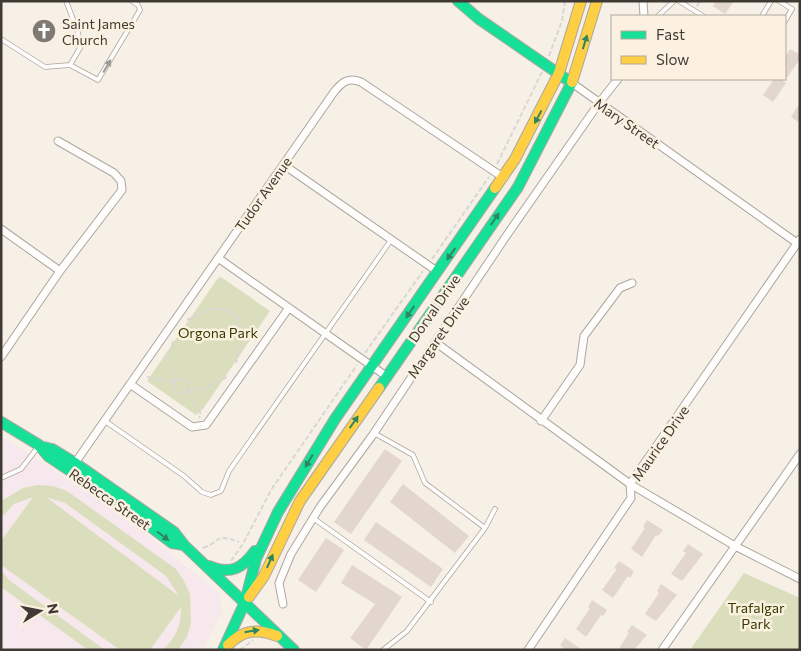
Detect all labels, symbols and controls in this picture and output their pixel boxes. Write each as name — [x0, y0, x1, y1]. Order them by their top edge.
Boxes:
place label: Saint James Church — [62, 15, 135, 48]
legend — [611, 15, 786, 80]
church icon: Saint James Church — [31, 18, 57, 44]
text: Fast — [656, 25, 685, 43]
one-way arrow — [582, 34, 590, 49]
text: Slow — [656, 50, 689, 68]
one-way arrow — [102, 60, 111, 73]
street label: Mary Street — [591, 94, 663, 152]
one-way arrow — [534, 110, 542, 124]
street label: Tudor Avenue — [231, 153, 295, 235]
one-way arrow — [490, 212, 500, 226]
one-way arrow — [446, 247, 456, 261]
street label: Dorval Drive — [404, 271, 464, 345]
street label: Margaret Drive — [404, 293, 472, 381]
one-way arrow — [405, 305, 415, 319]
park label: Orgona Park — [178, 324, 258, 341]
street label: Maurice Drive — [628, 402, 692, 484]
one-way arrow — [349, 415, 359, 429]
one-way arrow — [305, 454, 314, 467]
street label: Rebecca Street — [66, 465, 154, 533]
one-way arrow — [156, 531, 169, 542]
one-way arrow — [267, 554, 275, 568]
north arrow — [15, 586, 65, 636]
park label: Trafalgar Park — [727, 599, 785, 632]
text: N — [44, 602, 63, 615]
one-way arrow — [244, 627, 260, 635]

